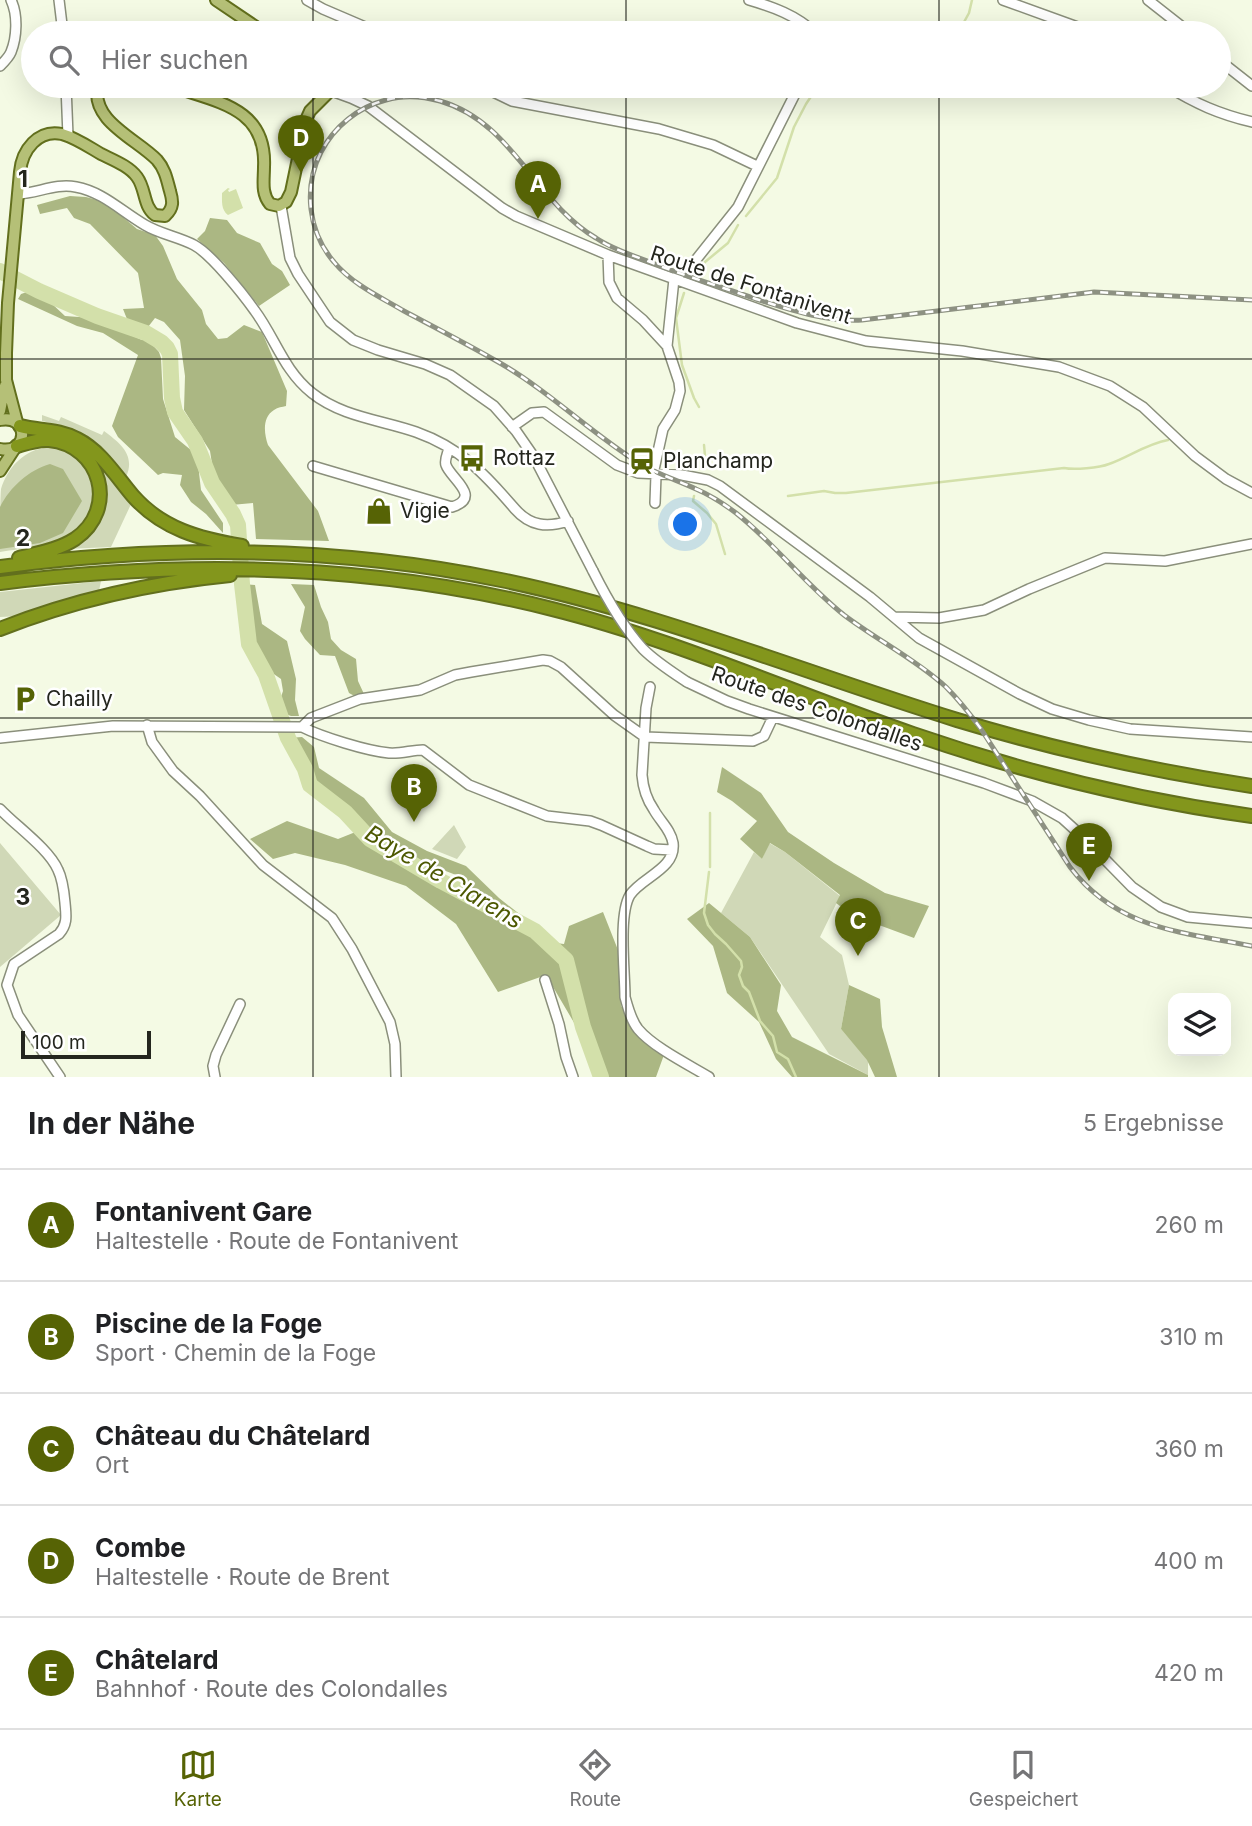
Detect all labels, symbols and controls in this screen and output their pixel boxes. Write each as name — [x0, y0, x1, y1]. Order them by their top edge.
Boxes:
search box — [21, 21, 1231, 98]
icon: search — [45, 41, 83, 79]
text: Hier suchen — [101, 44, 249, 75]
pin: D — [278, 115, 324, 173]
pin: A — [515, 161, 561, 219]
text: 1 — [18, 165, 28, 193]
street label: Route de Fontanivent — [648, 240, 855, 329]
bus stop icon: Rottaz — [457, 443, 487, 473]
place label: Rottaz — [493, 445, 556, 470]
station icon: Planchamp — [627, 446, 657, 476]
place label: Planchamp — [663, 448, 773, 473]
shop icon: Vigie — [364, 496, 394, 526]
place label: Vigie — [400, 498, 450, 523]
your location — [668, 507, 702, 541]
text: 2 — [16, 524, 30, 552]
street label: Route des Colondalles — [708, 661, 926, 756]
parking icon: Chailly — [10, 684, 40, 714]
place label: Chailly — [46, 686, 113, 711]
pin: B — [391, 764, 437, 822]
water label: Baye de Clarens — [360, 819, 528, 935]
pin: E — [1066, 823, 1112, 881]
text: 3 — [16, 883, 30, 911]
pin: C — [835, 898, 881, 956]
map controls — [1168, 993, 1231, 1056]
button: layers — [1168, 993, 1231, 1056]
scale bar — [21, 1028, 150, 1060]
text: 100 m — [32, 1031, 86, 1054]
text: In der Nähe — [28, 1105, 195, 1141]
text: 5 Ergebnisse — [1083, 1109, 1224, 1137]
text: Fontanivent Gare — [95, 1196, 312, 1227]
text: A — [42, 1211, 60, 1239]
text: 260 m — [1155, 1211, 1224, 1239]
text: Haltestelle · Route de Fontanivent — [95, 1227, 458, 1255]
text: Piscine de la Foge — [95, 1308, 322, 1339]
text: B — [43, 1323, 59, 1351]
text: 310 m — [1159, 1323, 1224, 1351]
text: Sport · Chemin de la Foge — [95, 1339, 376, 1367]
text: Château du Châtelard — [95, 1420, 370, 1451]
text: C — [42, 1435, 60, 1463]
text: 360 m — [1154, 1435, 1224, 1463]
text: Ort — [95, 1451, 129, 1479]
text: Combe — [95, 1532, 186, 1563]
text: D — [43, 1547, 59, 1575]
text: 400 m — [1154, 1547, 1224, 1575]
text: Haltestelle · Route de Brent — [95, 1563, 389, 1591]
text: Châtelard — [95, 1644, 219, 1675]
text: E — [44, 1659, 58, 1687]
text: 420 m — [1154, 1659, 1224, 1687]
text: Bahnhof · Route des Colondalles — [95, 1675, 448, 1703]
tab: Karte — [174, 1746, 222, 1811]
tab: Route — [569, 1746, 621, 1811]
tab: Gespeichert — [969, 1746, 1078, 1811]

